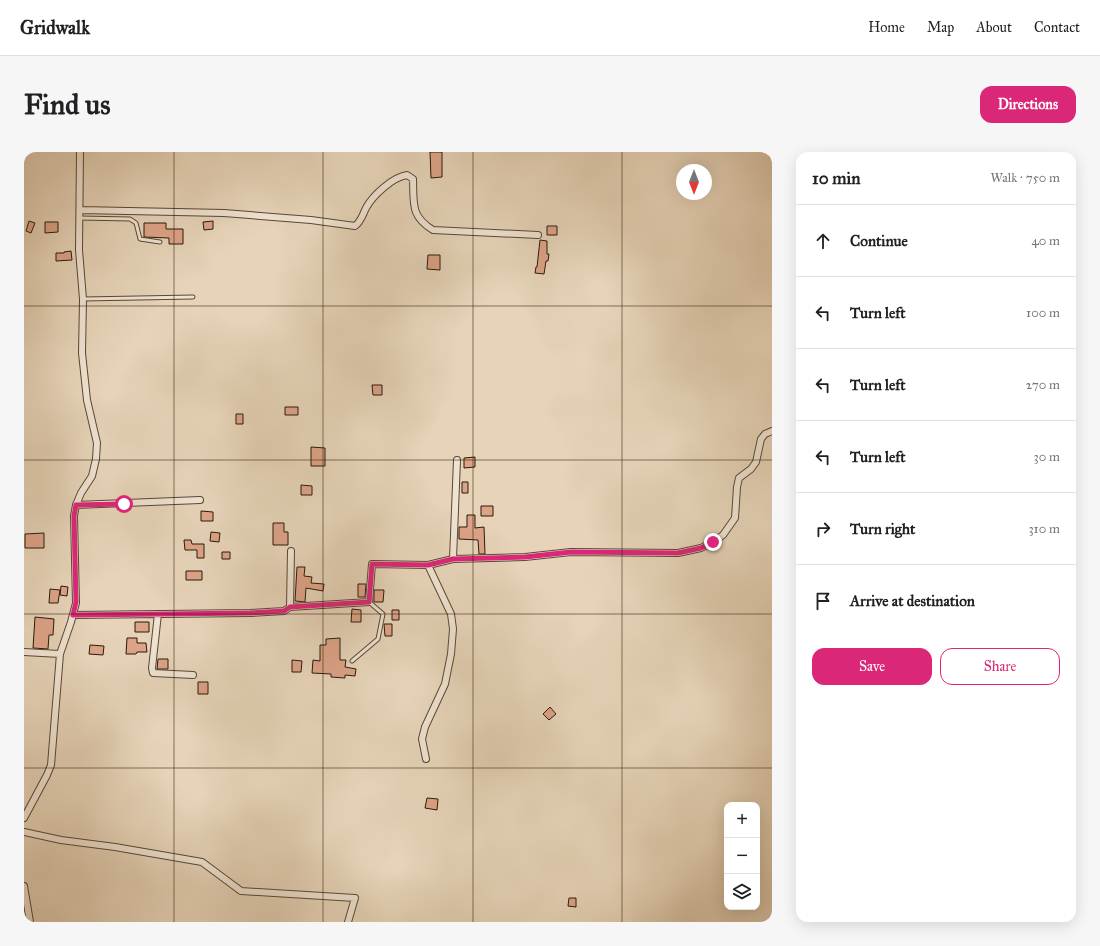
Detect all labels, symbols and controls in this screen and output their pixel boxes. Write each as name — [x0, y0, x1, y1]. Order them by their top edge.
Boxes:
text: Gridwalk — [20, 16, 90, 39]
text: Home — [868, 19, 905, 36]
text: Map — [927, 19, 954, 36]
text: About — [976, 19, 1012, 36]
text: Contact — [1034, 19, 1080, 36]
button: Directions — [980, 86, 1076, 123]
text: Find us — [24, 87, 110, 122]
north arrow — [676, 164, 712, 200]
text: 10 min — [812, 168, 860, 189]
text: Walk · 750 m — [991, 170, 1060, 186]
icon: ahead — [812, 230, 834, 252]
text: Continue — [850, 232, 908, 250]
text: 40 m — [1031, 233, 1060, 249]
icon: left — [812, 302, 834, 324]
text: Turn left — [850, 304, 906, 322]
text: 100 m — [1026, 305, 1060, 321]
icon: left — [812, 374, 834, 396]
text: Turn left — [850, 376, 906, 394]
text: 270 m — [1026, 377, 1060, 393]
icon: left — [812, 446, 834, 468]
text: Turn left — [850, 448, 906, 466]
text: 30 m — [1034, 449, 1060, 465]
route start — [115, 495, 133, 513]
icon: right — [812, 518, 834, 540]
text: Turn right — [850, 520, 915, 538]
text: 310 m — [1028, 521, 1060, 537]
route end — [704, 533, 722, 551]
icon: arrive — [812, 590, 834, 612]
text: Arrive at destination — [850, 592, 975, 610]
button: Save — [812, 648, 932, 685]
button: Share — [940, 648, 1060, 685]
map controls — [724, 802, 760, 910]
button: + — [724, 802, 760, 838]
button: − — [724, 838, 760, 874]
button: layers — [724, 874, 760, 910]

